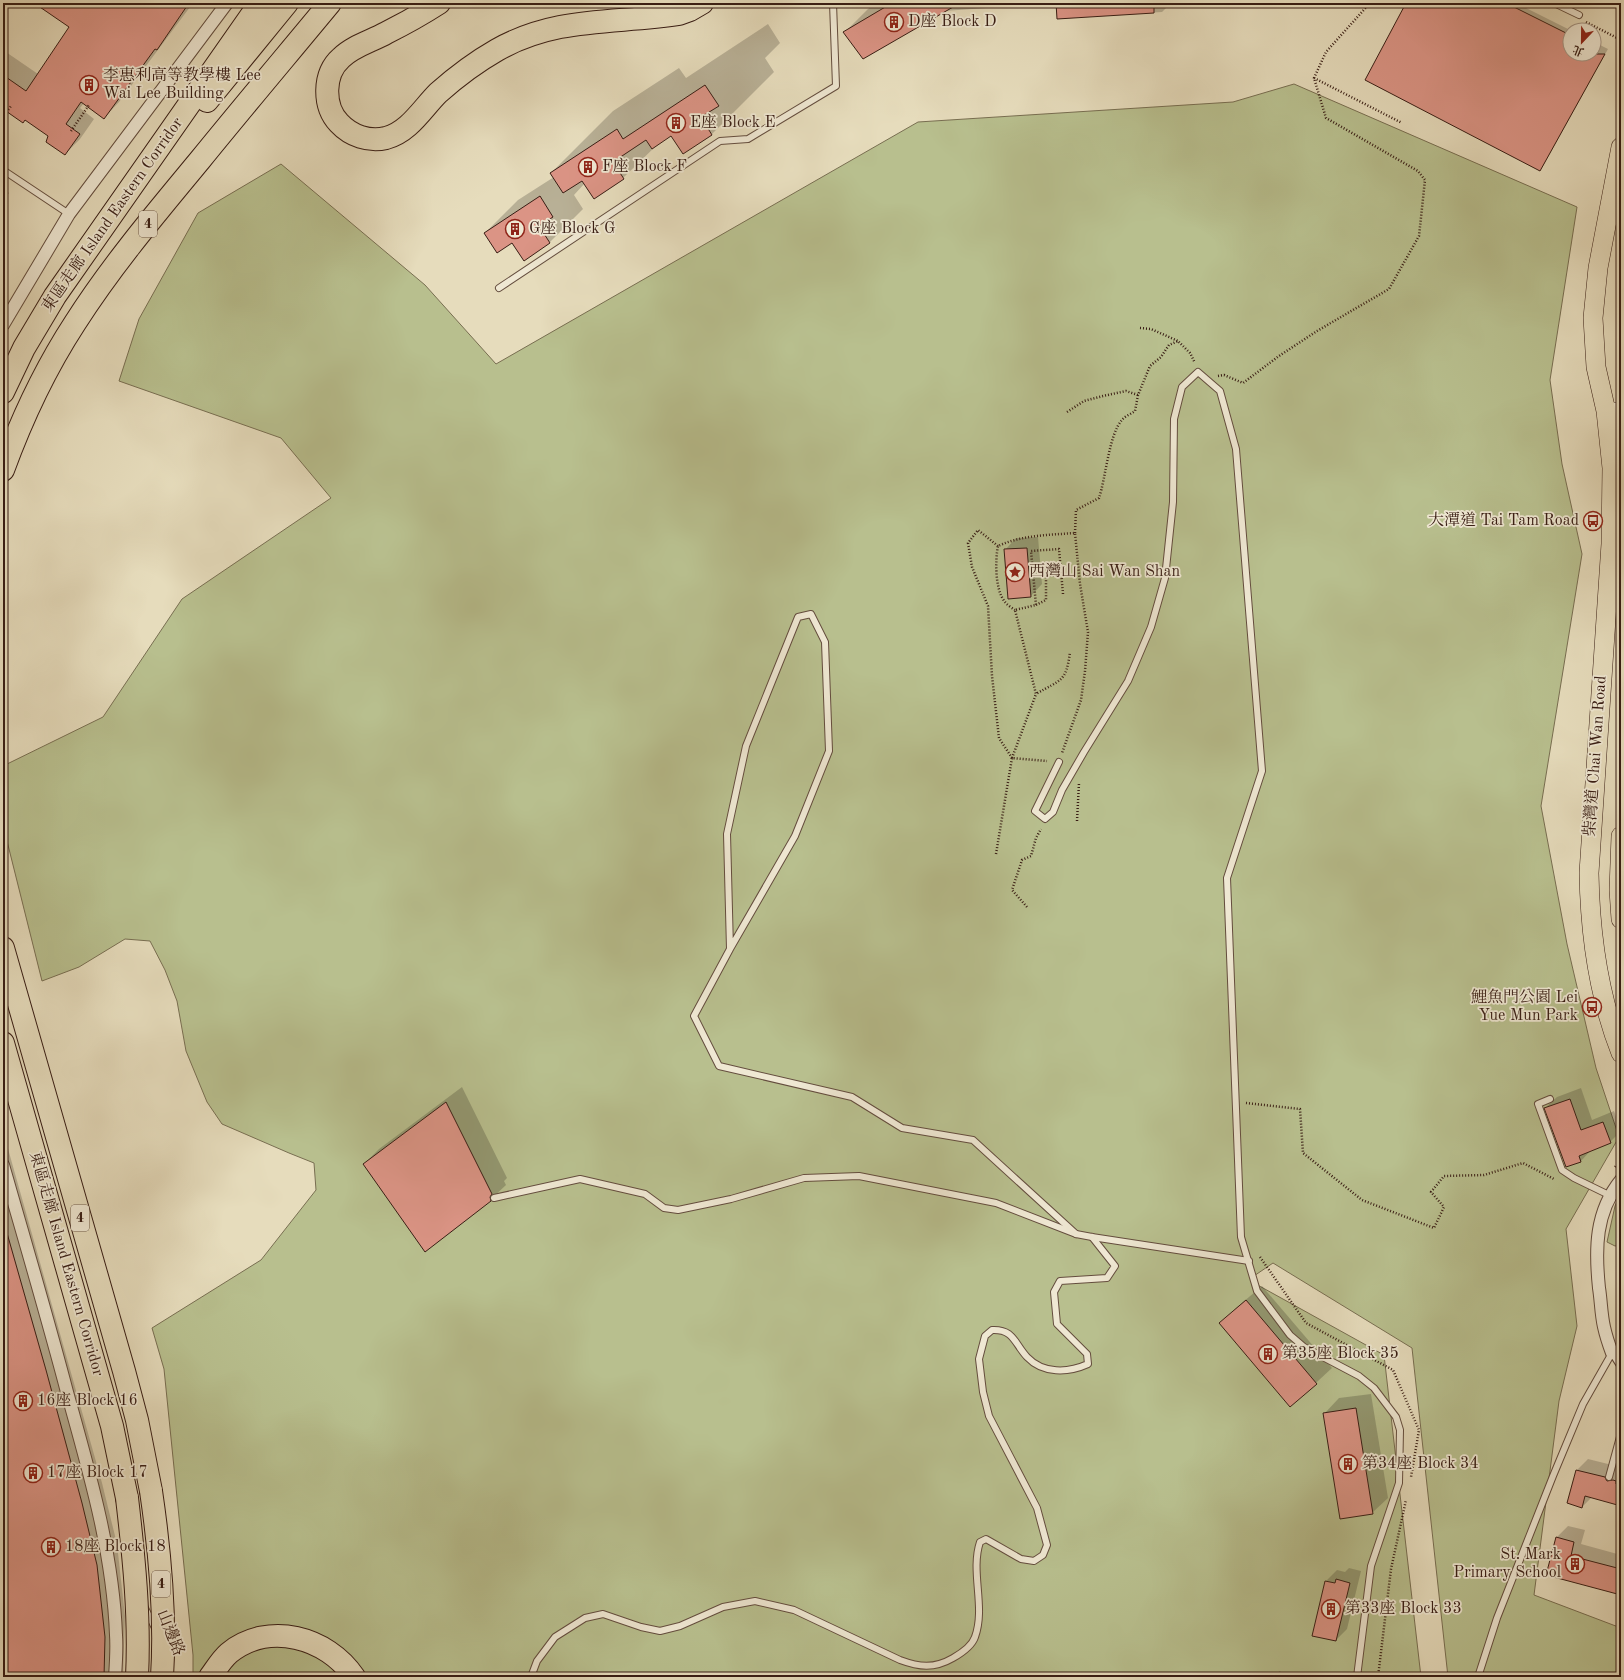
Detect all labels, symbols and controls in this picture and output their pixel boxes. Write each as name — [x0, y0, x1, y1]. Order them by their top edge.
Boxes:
building icon: D座 Block D — [883, 11, 905, 33]
place label: D座 Block D — [908, 12, 997, 30]
north arrow — [1562, 22, 1602, 62]
text: 北 — [1571, 43, 1586, 59]
place label: 李惠利高等教學樓 Lee Wai Lee Building — [103, 66, 261, 102]
building icon: 李惠利高等教學樓 Lee Wai Lee Building — [78, 74, 100, 96]
building icon: E座 Block E — [665, 112, 687, 134]
place label: E座 Block E — [690, 113, 776, 131]
street label: 東區走廊 Island Eastern Corridor — [38, 114, 187, 315]
building icon: F座 Block F — [577, 156, 599, 178]
place label: F座 Block F — [602, 157, 687, 175]
road number: 4 — [139, 211, 157, 237]
building icon: G座 Block G — [504, 218, 526, 240]
place label: G座 Block G — [529, 219, 616, 237]
bus stop icon: 大潭道 Tai Tam Road — [1582, 510, 1604, 532]
place label: 大潭道 Tai Tam Road — [1428, 511, 1579, 529]
place icon: 西灣山 Sai Wan Shan — [1004, 561, 1026, 583]
place label: 西灣山 Sai Wan Shan — [1029, 562, 1180, 580]
street label: 柴灣道 Chai Wan Road — [1580, 675, 1610, 837]
place label: 鯉魚門公園 Lei Yue Mun Park — [1471, 988, 1578, 1024]
bus stop icon: 鯉魚門公園 Lei Yue Mun Park — [1581, 996, 1603, 1018]
street label: 東區走廊 Island Eastern Corridor — [26, 1149, 108, 1379]
road number: 4 — [71, 1205, 89, 1231]
building icon: 第35座 Block 35 — [1257, 1343, 1279, 1365]
place label: 第35座 Block 35 — [1282, 1344, 1399, 1362]
building icon: 16座 Block 16 — [12, 1390, 34, 1412]
place label: 16座 Block 16 — [37, 1391, 138, 1409]
building icon: 第34座 Block 34 — [1337, 1453, 1359, 1475]
place label: 第34座 Block 34 — [1362, 1454, 1479, 1472]
building icon: 17座 Block 17 — [22, 1462, 44, 1484]
place label: 17座 Block 17 — [47, 1463, 148, 1481]
building icon: 18座 Block 18 — [40, 1536, 62, 1558]
place label: 18座 Block 18 — [65, 1537, 166, 1555]
place label: St. Mark Primary School — [1453, 1547, 1561, 1581]
building icon: St. Mark Primary School — [1564, 1553, 1586, 1575]
road number: 4 — [152, 1571, 170, 1597]
building icon: 第33座 Block 33 — [1320, 1598, 1342, 1620]
place label: 第33座 Block 33 — [1345, 1599, 1462, 1617]
street label: 山邊路 — [154, 1607, 188, 1658]

